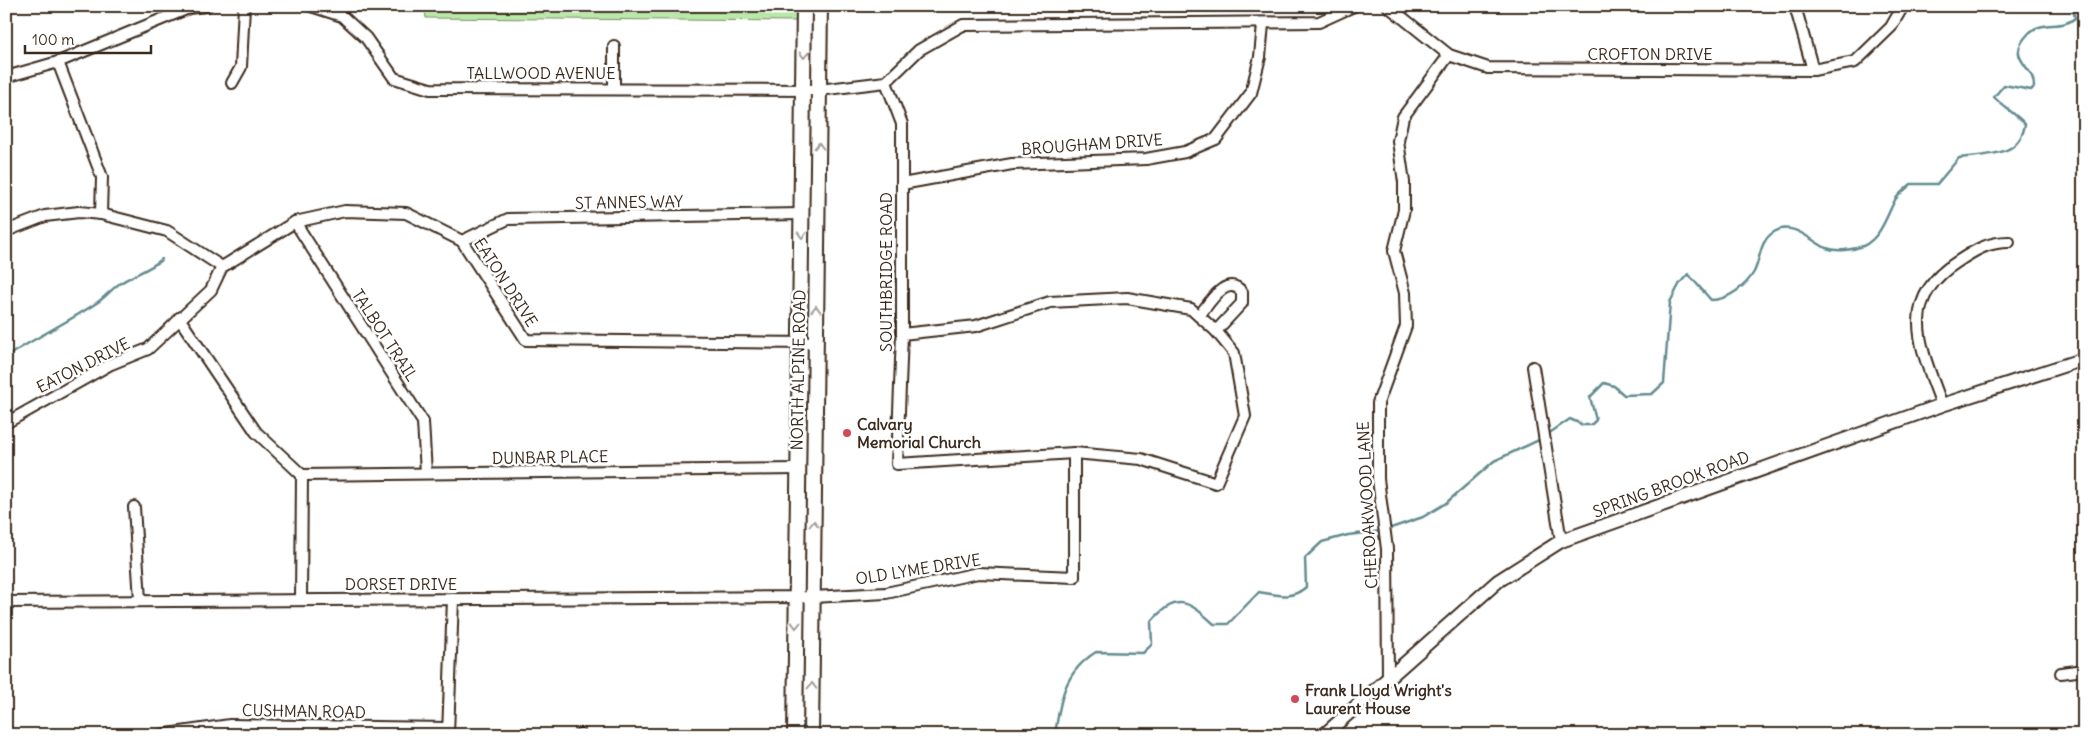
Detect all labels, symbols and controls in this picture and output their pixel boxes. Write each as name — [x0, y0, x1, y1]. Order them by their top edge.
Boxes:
scale bar — [25, 22, 151, 54]
text: 100 m — [32, 30, 74, 49]
street label: CROFTON DRIVE — [1587, 44, 1713, 64]
one-way arrow — [799, 52, 809, 59]
street label: TALLWOOD AVENUE — [466, 63, 616, 83]
street label: BROUGHAM DRIVE — [1021, 129, 1163, 159]
one-way arrow — [814, 142, 824, 150]
street label: ST ANNES WAY — [575, 191, 683, 213]
street label: SOUTHBRIDGE ROAD — [876, 192, 896, 352]
one-way arrow — [797, 232, 807, 239]
street label: EATON DRIVE — [470, 234, 542, 330]
street label: TALBOT TRAIL — [348, 285, 422, 385]
street label: NORTH ALPINE ROAD — [787, 289, 809, 451]
one-way arrow — [811, 304, 822, 312]
street label: EATON DRIVE — [33, 333, 133, 397]
place label: Calvary Memorial Church — [857, 414, 981, 452]
street label: CHEROAKWOOD LANE — [1353, 421, 1381, 589]
marker: Calvary Memorial Church — [841, 427, 853, 439]
street label: DUNBAR PLACE — [492, 446, 608, 468]
street label: SPRING BROOK ROAD — [1590, 446, 1752, 522]
one-way arrow — [809, 519, 819, 527]
street label: OLD LYME DRIVE — [854, 549, 982, 589]
street label: DORSET DRIVE — [345, 574, 457, 594]
one-way arrow — [791, 621, 802, 629]
place label: Frank Lloyd Wright's Laurent House — [1305, 680, 1452, 718]
one-way arrow — [807, 682, 817, 690]
marker: Frank Lloyd Wright's Laurent House — [1289, 693, 1301, 705]
street label: CUSHMAN ROAD — [242, 700, 366, 722]

